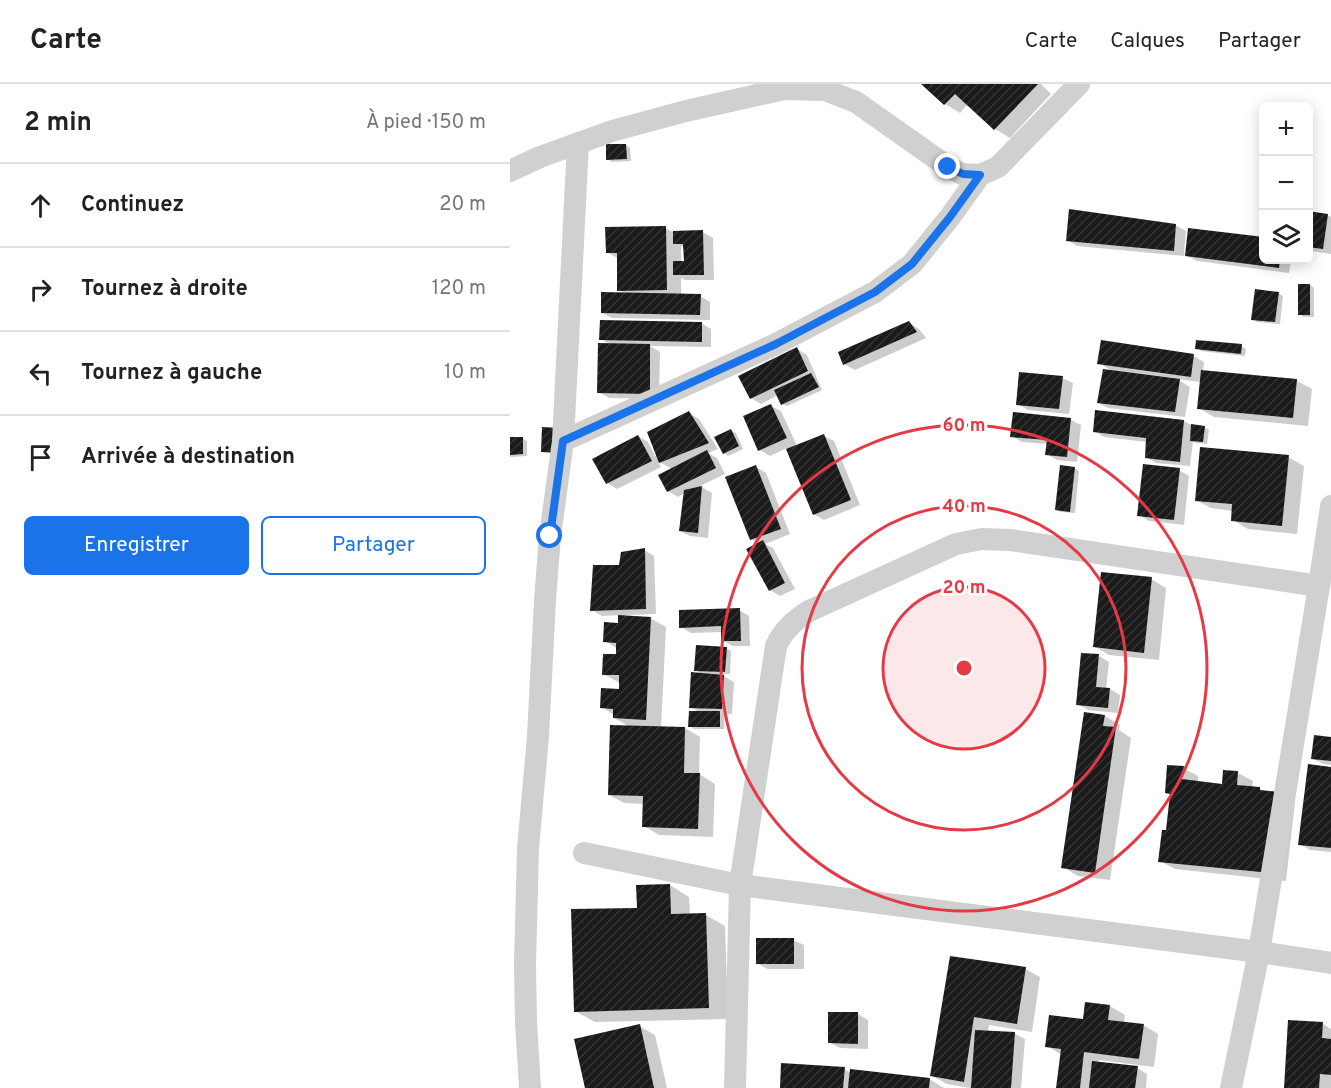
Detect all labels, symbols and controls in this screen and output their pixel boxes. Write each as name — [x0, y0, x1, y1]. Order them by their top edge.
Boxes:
text: Carte — [30, 23, 102, 59]
text: Carte — [1025, 28, 1077, 55]
text: Calques — [1110, 28, 1185, 55]
text: Partager — [1218, 28, 1301, 55]
map controls — [1259, 102, 1313, 264]
button: + — [1259, 102, 1313, 156]
text: 2 min — [24, 107, 92, 140]
text: À pied · 150 m — [366, 110, 486, 136]
route end — [934, 153, 960, 179]
button: − — [1259, 156, 1313, 210]
icon: ahead — [24, 189, 57, 222]
text: Continuez — [81, 192, 184, 219]
text: 20 m — [439, 192, 486, 218]
button: layers — [1259, 210, 1313, 264]
icon: right — [24, 273, 57, 306]
text: Tournez à droite — [81, 276, 248, 303]
text: 120 m — [432, 276, 486, 302]
icon: left — [24, 357, 57, 390]
text: Tournez à gauche — [81, 360, 262, 387]
text: 10 m — [444, 360, 486, 386]
text: 60 m — [942, 415, 986, 438]
icon: arrive — [24, 441, 57, 474]
text: Arrivée à destination — [81, 444, 295, 471]
text: 40 m — [942, 496, 986, 519]
button: Enregistrer — [24, 516, 249, 575]
button: Partager — [261, 516, 486, 575]
route start — [536, 522, 562, 548]
text: 20 m — [942, 577, 986, 600]
centre of rings — [954, 658, 974, 678]

